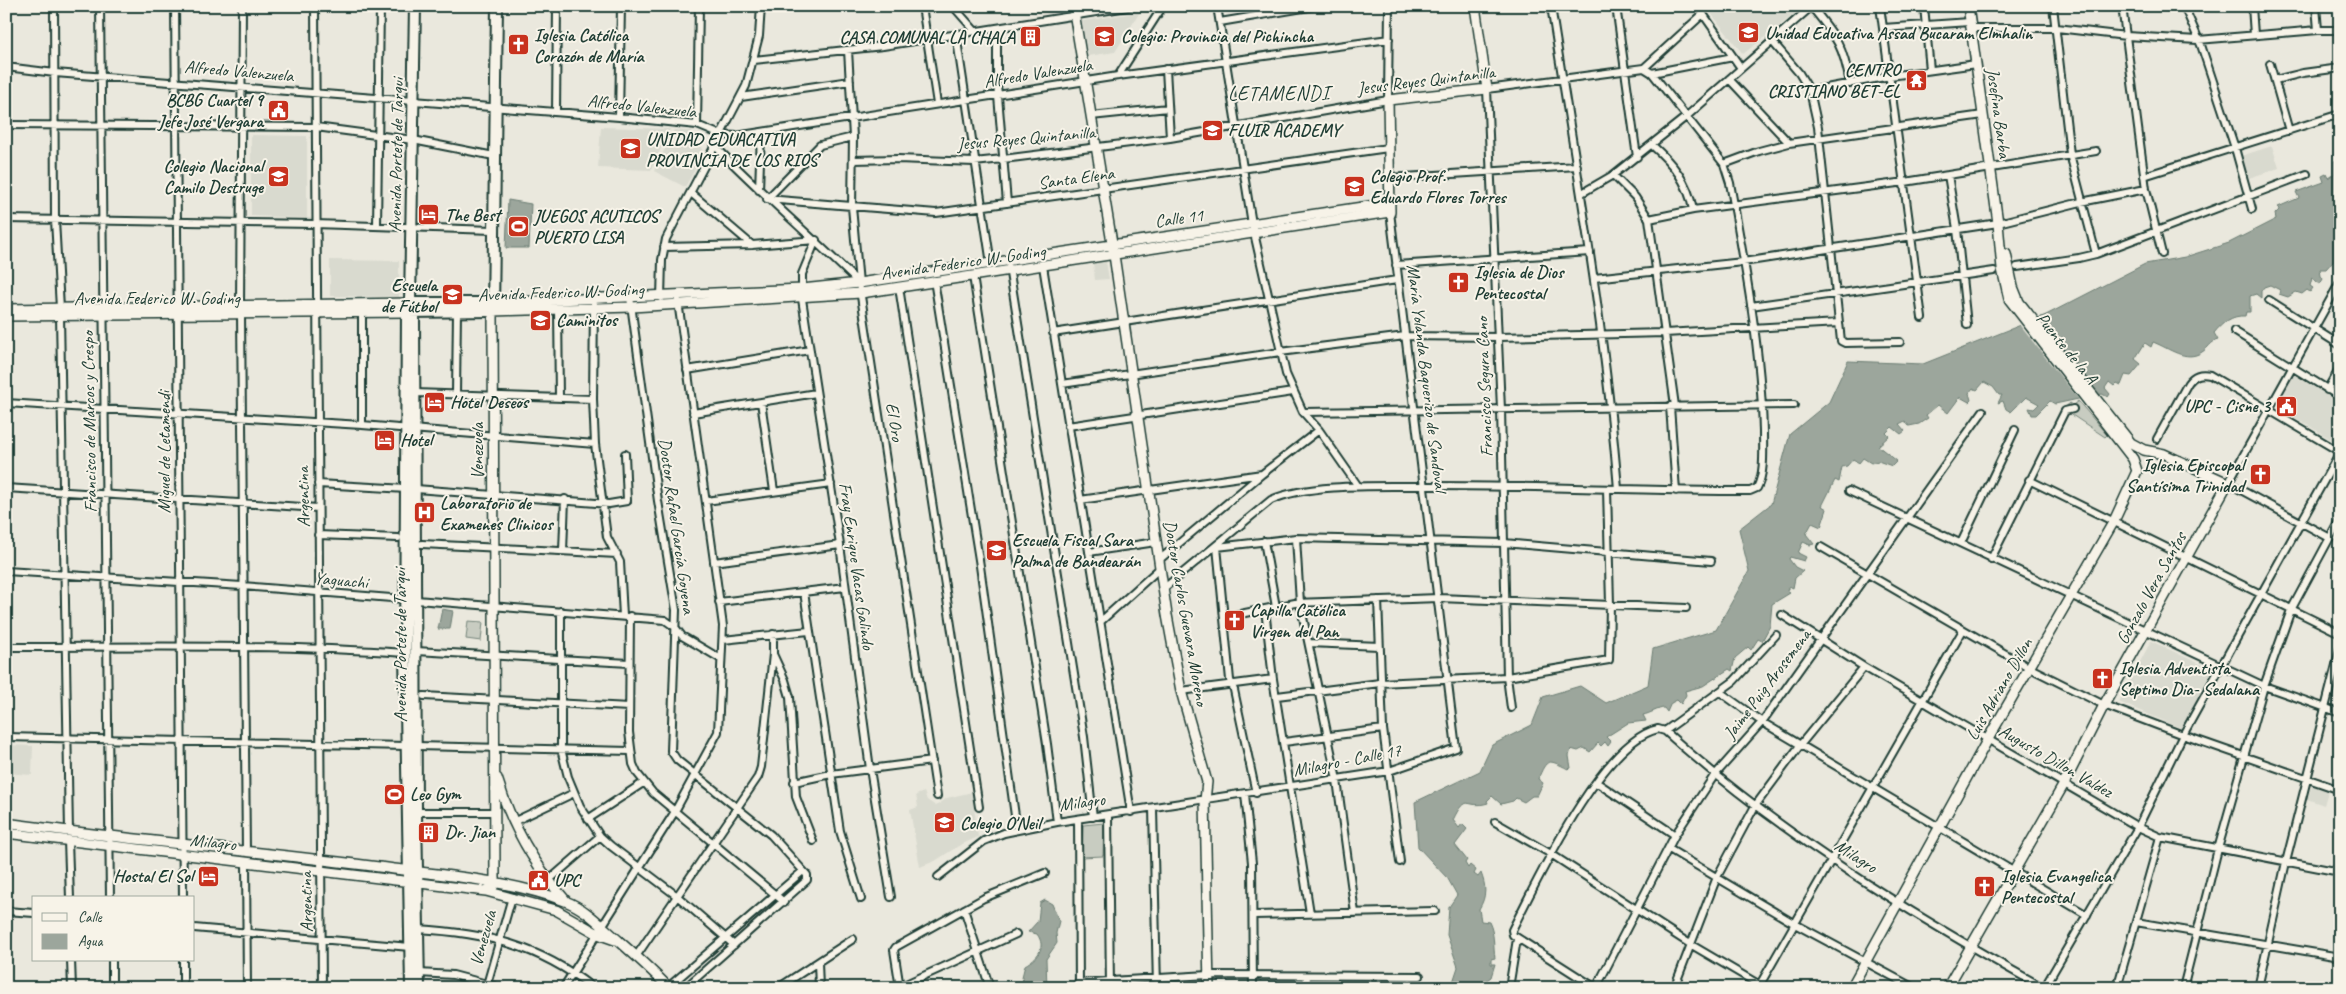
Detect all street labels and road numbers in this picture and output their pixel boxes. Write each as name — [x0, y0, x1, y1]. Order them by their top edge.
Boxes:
street label: Alfredo Valenzuela — [982, 53, 1095, 92]
street label: Alfredo Valenzuela — [184, 55, 295, 87]
street label: Jesus Reyes Quintanilla — [1355, 60, 1498, 99]
street label: Josefina Barba — [1982, 66, 2016, 161]
street label: Avenida Portete de Tarqui — [384, 75, 408, 232]
street label: Alfredo Valenzuela — [587, 89, 699, 123]
street label: Jesus Reyes Quintanilla — [955, 121, 1097, 155]
street label: Santa Elena — [1037, 162, 1117, 194]
street label: Calle 11 — [1153, 204, 1206, 232]
street label: Avenida Federico W. Goding — [879, 239, 1048, 284]
street label: María Yolanda Baquerizo de Sandoval — [1402, 263, 1452, 496]
street label: Avenida Federico W. Goding — [478, 278, 646, 306]
street label: Avenida Federico W. Goding — [74, 287, 242, 309]
street label: Puente de la A — [2032, 308, 2103, 389]
street label: Francisco Segura Cano — [1471, 315, 1497, 457]
street label: Francisco de Marcos y Crespo — [76, 330, 102, 513]
street label: Miguel de Letamendi — [153, 388, 175, 513]
street label: El Oro — [881, 401, 909, 444]
street label: Venezuela — [466, 421, 488, 479]
street label: Doctor Rafael García Goyena — [654, 437, 700, 616]
street label: Argentina — [291, 465, 315, 527]
street label: Fray Enrique Vacas Galindo — [834, 481, 880, 653]
street label: Doctor Carlos Guevara Moreno — [1159, 519, 1213, 709]
street label: Gonzalo Vera Santos — [2111, 527, 2192, 648]
street label: Avenida Portete de Tarqui — [389, 565, 411, 722]
street label: Yaguachi — [313, 567, 371, 594]
street label: Jaime Puig Arosemena — [1718, 623, 1816, 744]
street label: Luis Adriano Dillon — [1961, 633, 2038, 744]
street label: Augusto Dillon Valdez — [1995, 720, 2118, 803]
street label: Milagro - Calle 17 — [1291, 739, 1404, 781]
street label: Milagro — [1058, 788, 1108, 816]
street label: Milagro — [189, 829, 239, 856]
street label: Milagro — [1831, 834, 1883, 879]
street label: Argentina — [294, 870, 318, 932]
street label: Venezuela — [465, 906, 502, 968]

